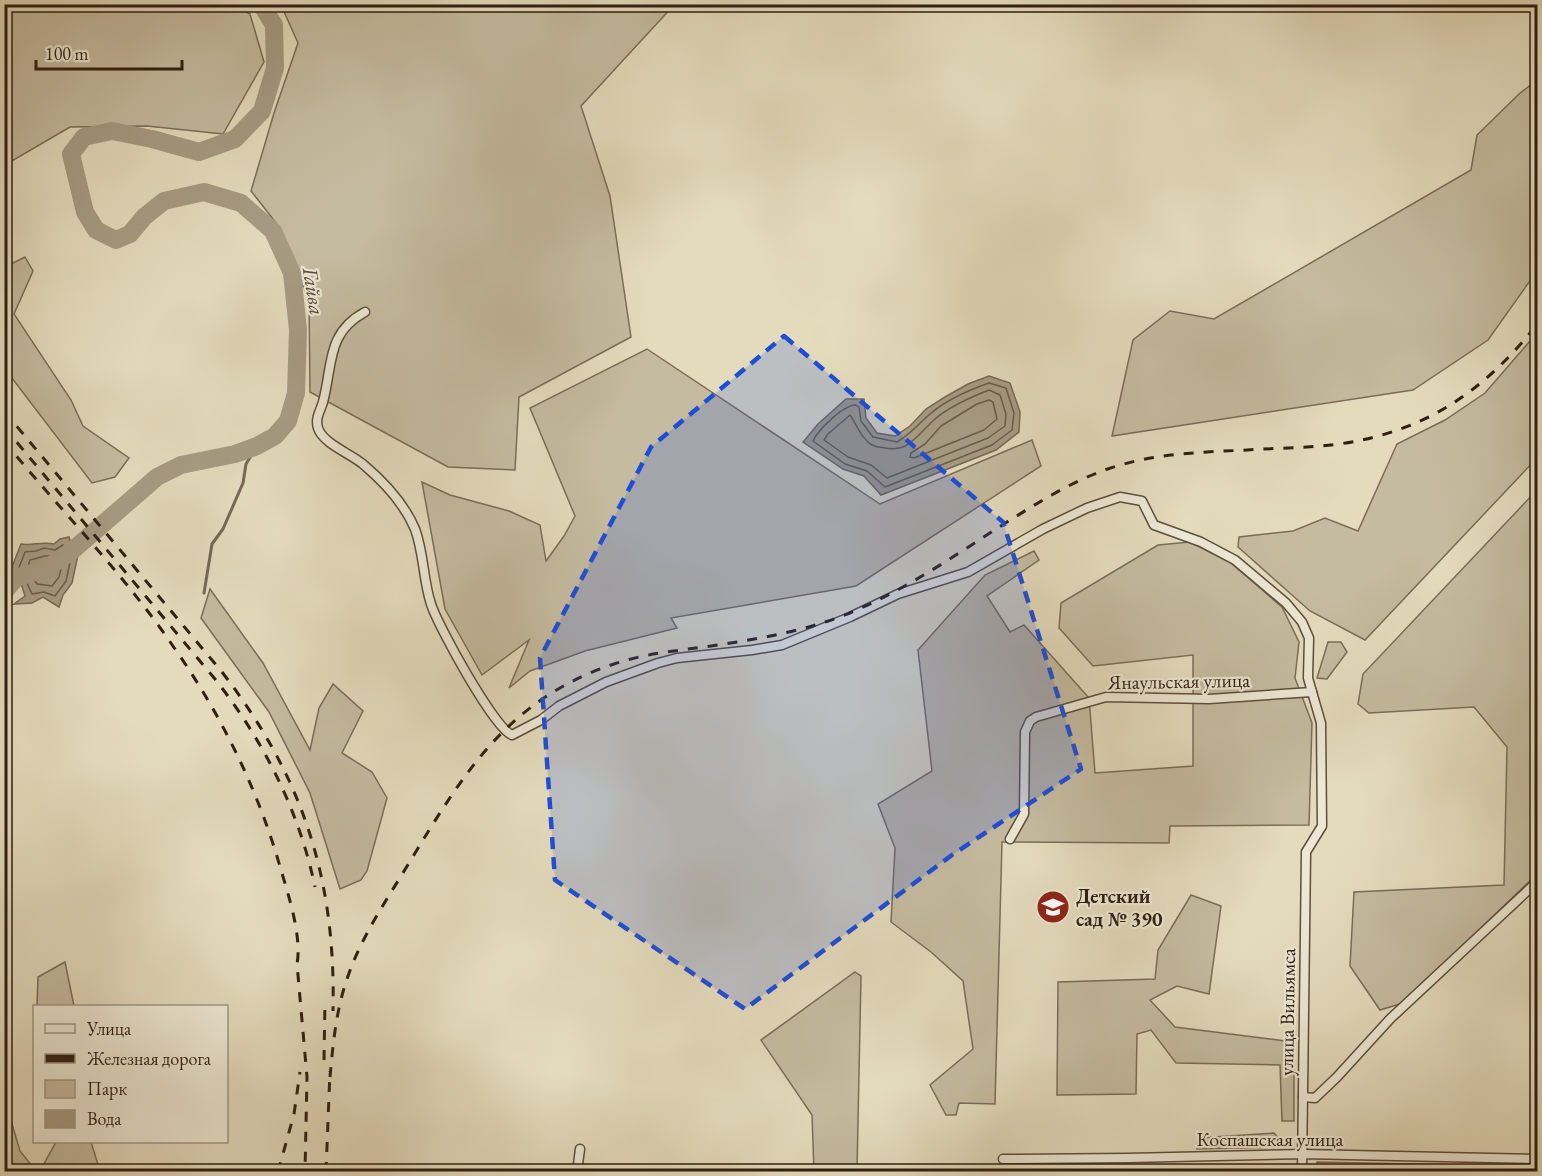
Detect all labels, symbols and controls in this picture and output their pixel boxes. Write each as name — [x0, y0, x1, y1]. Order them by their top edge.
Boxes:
scale bar — [36, 33, 182, 71]
text: 100 m — [45, 42, 89, 65]
water label: Гайва — [297, 264, 331, 317]
street label: Янаульская улица — [1107, 667, 1250, 695]
place label: Детский сад № 390 — [1076, 883, 1163, 932]
school or university icon: Детский сад № 390 — [1035, 889, 1071, 925]
street label: улица Вильямса — [1273, 948, 1301, 1076]
legend — [33, 1005, 228, 1143]
text: Улица — [86, 1017, 132, 1040]
text: Железная дорога — [86, 1047, 212, 1070]
text: Парк — [87, 1077, 127, 1100]
text: Вода — [87, 1107, 122, 1130]
street label: Коспашская улица — [1196, 1126, 1344, 1152]

